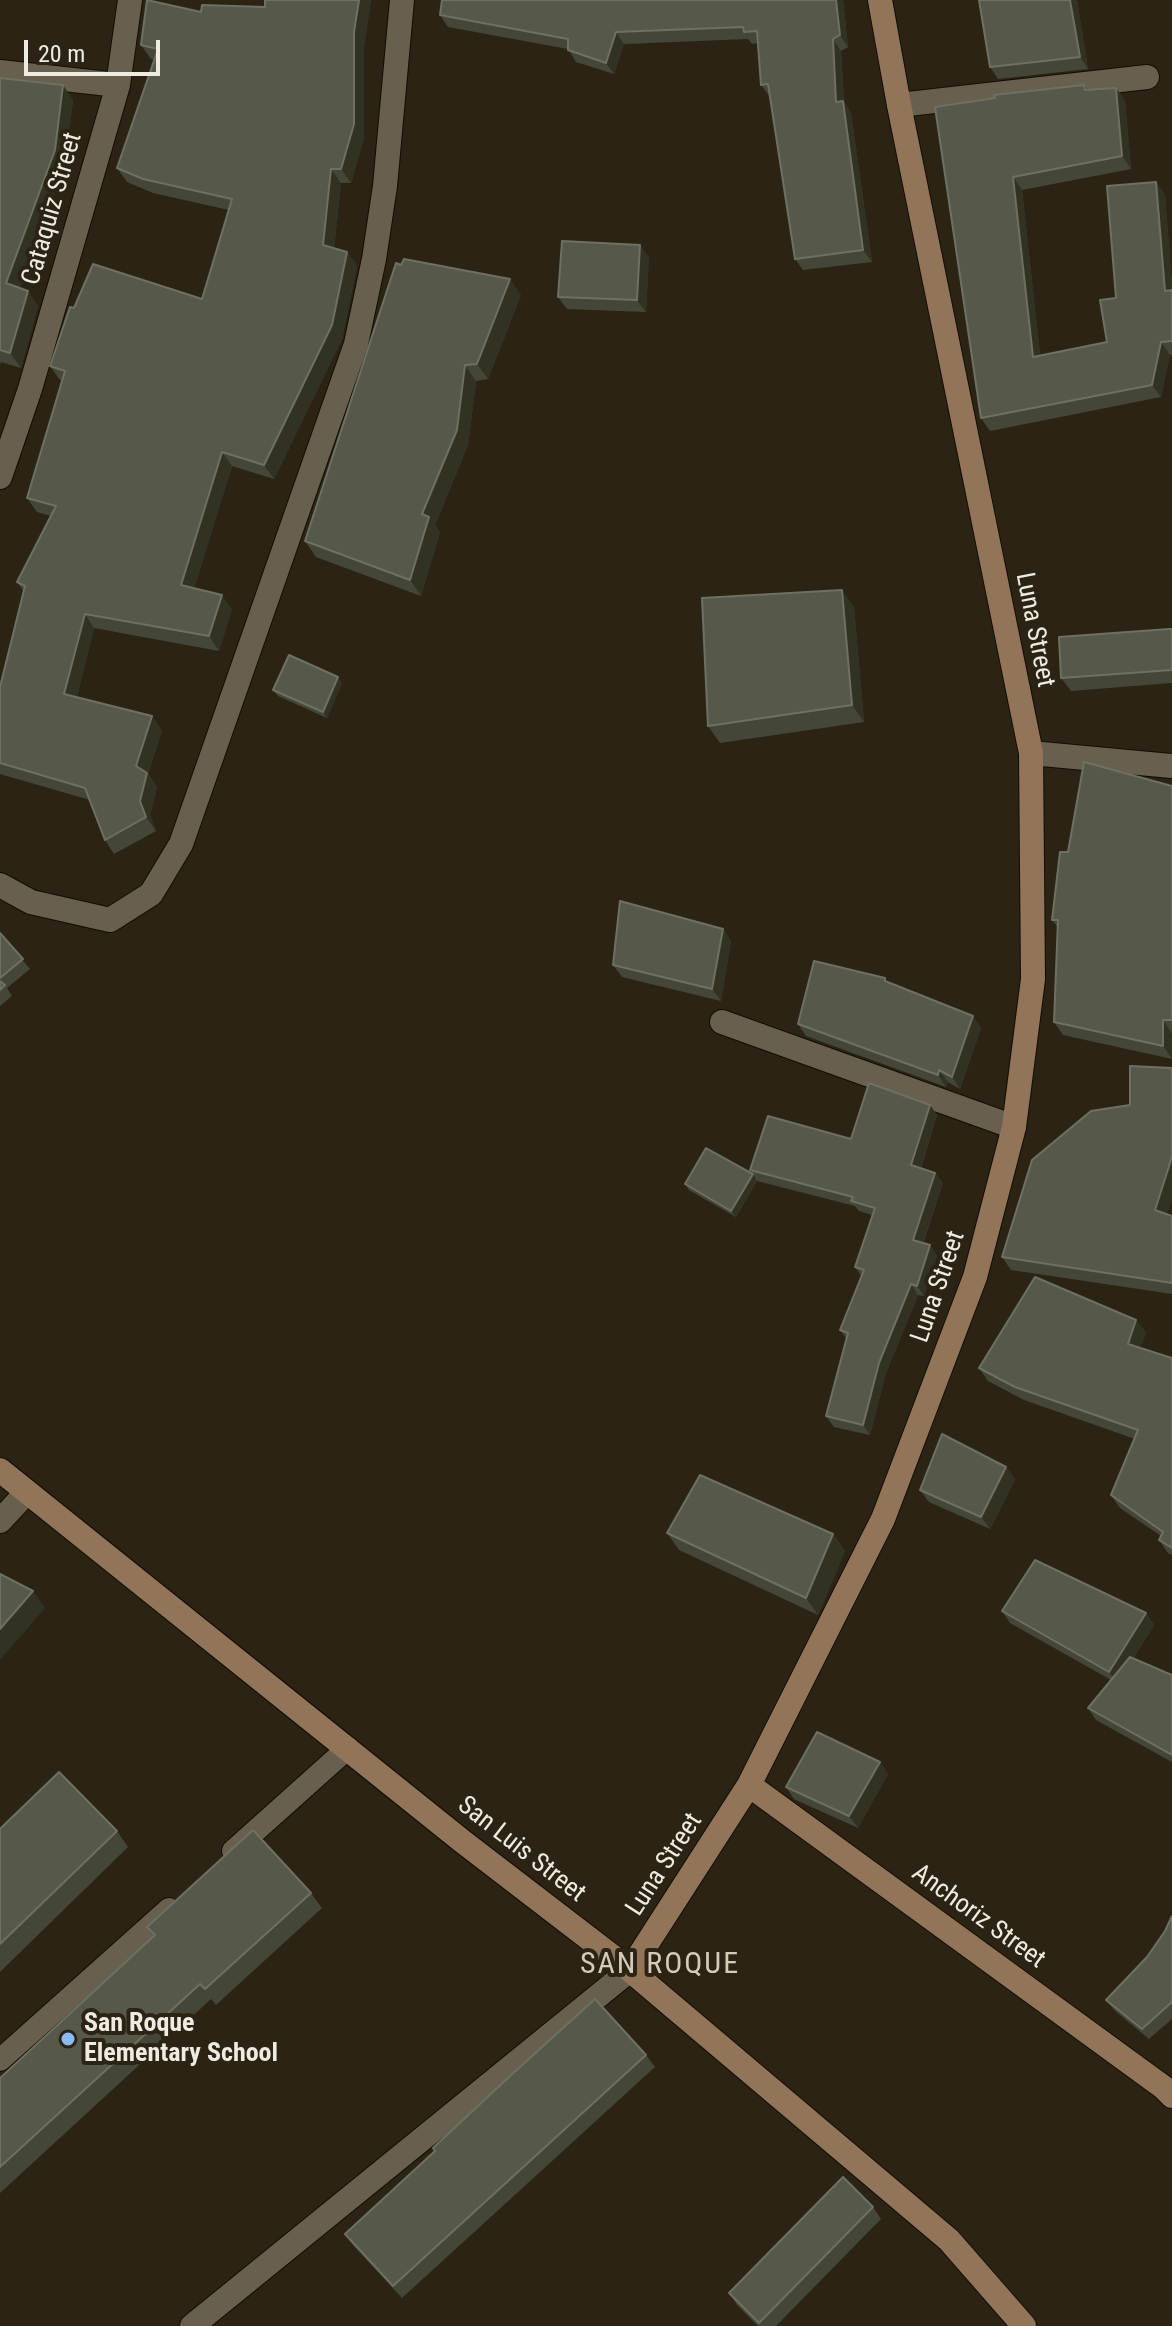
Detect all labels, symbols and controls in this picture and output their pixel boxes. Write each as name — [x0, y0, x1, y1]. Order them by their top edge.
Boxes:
scale bar — [28, 24, 164, 74]
text: 20 m — [38, 40, 85, 68]
street label: Cataquiz Street — [16, 129, 90, 289]
street label: Luna Street — [1008, 570, 1060, 690]
street label: Luna Street — [905, 1227, 973, 1347]
street label: San Luis Street — [451, 1790, 591, 1910]
street label: Luna Street — [620, 1808, 710, 1922]
street label: Anchoriz Street — [905, 1858, 1051, 1976]
district label: SAN ROQUE — [580, 1947, 740, 1983]
place label: San Roque Elementary School — [84, 2008, 278, 2070]
marker: San Roque Elementary School — [59, 2030, 77, 2048]

